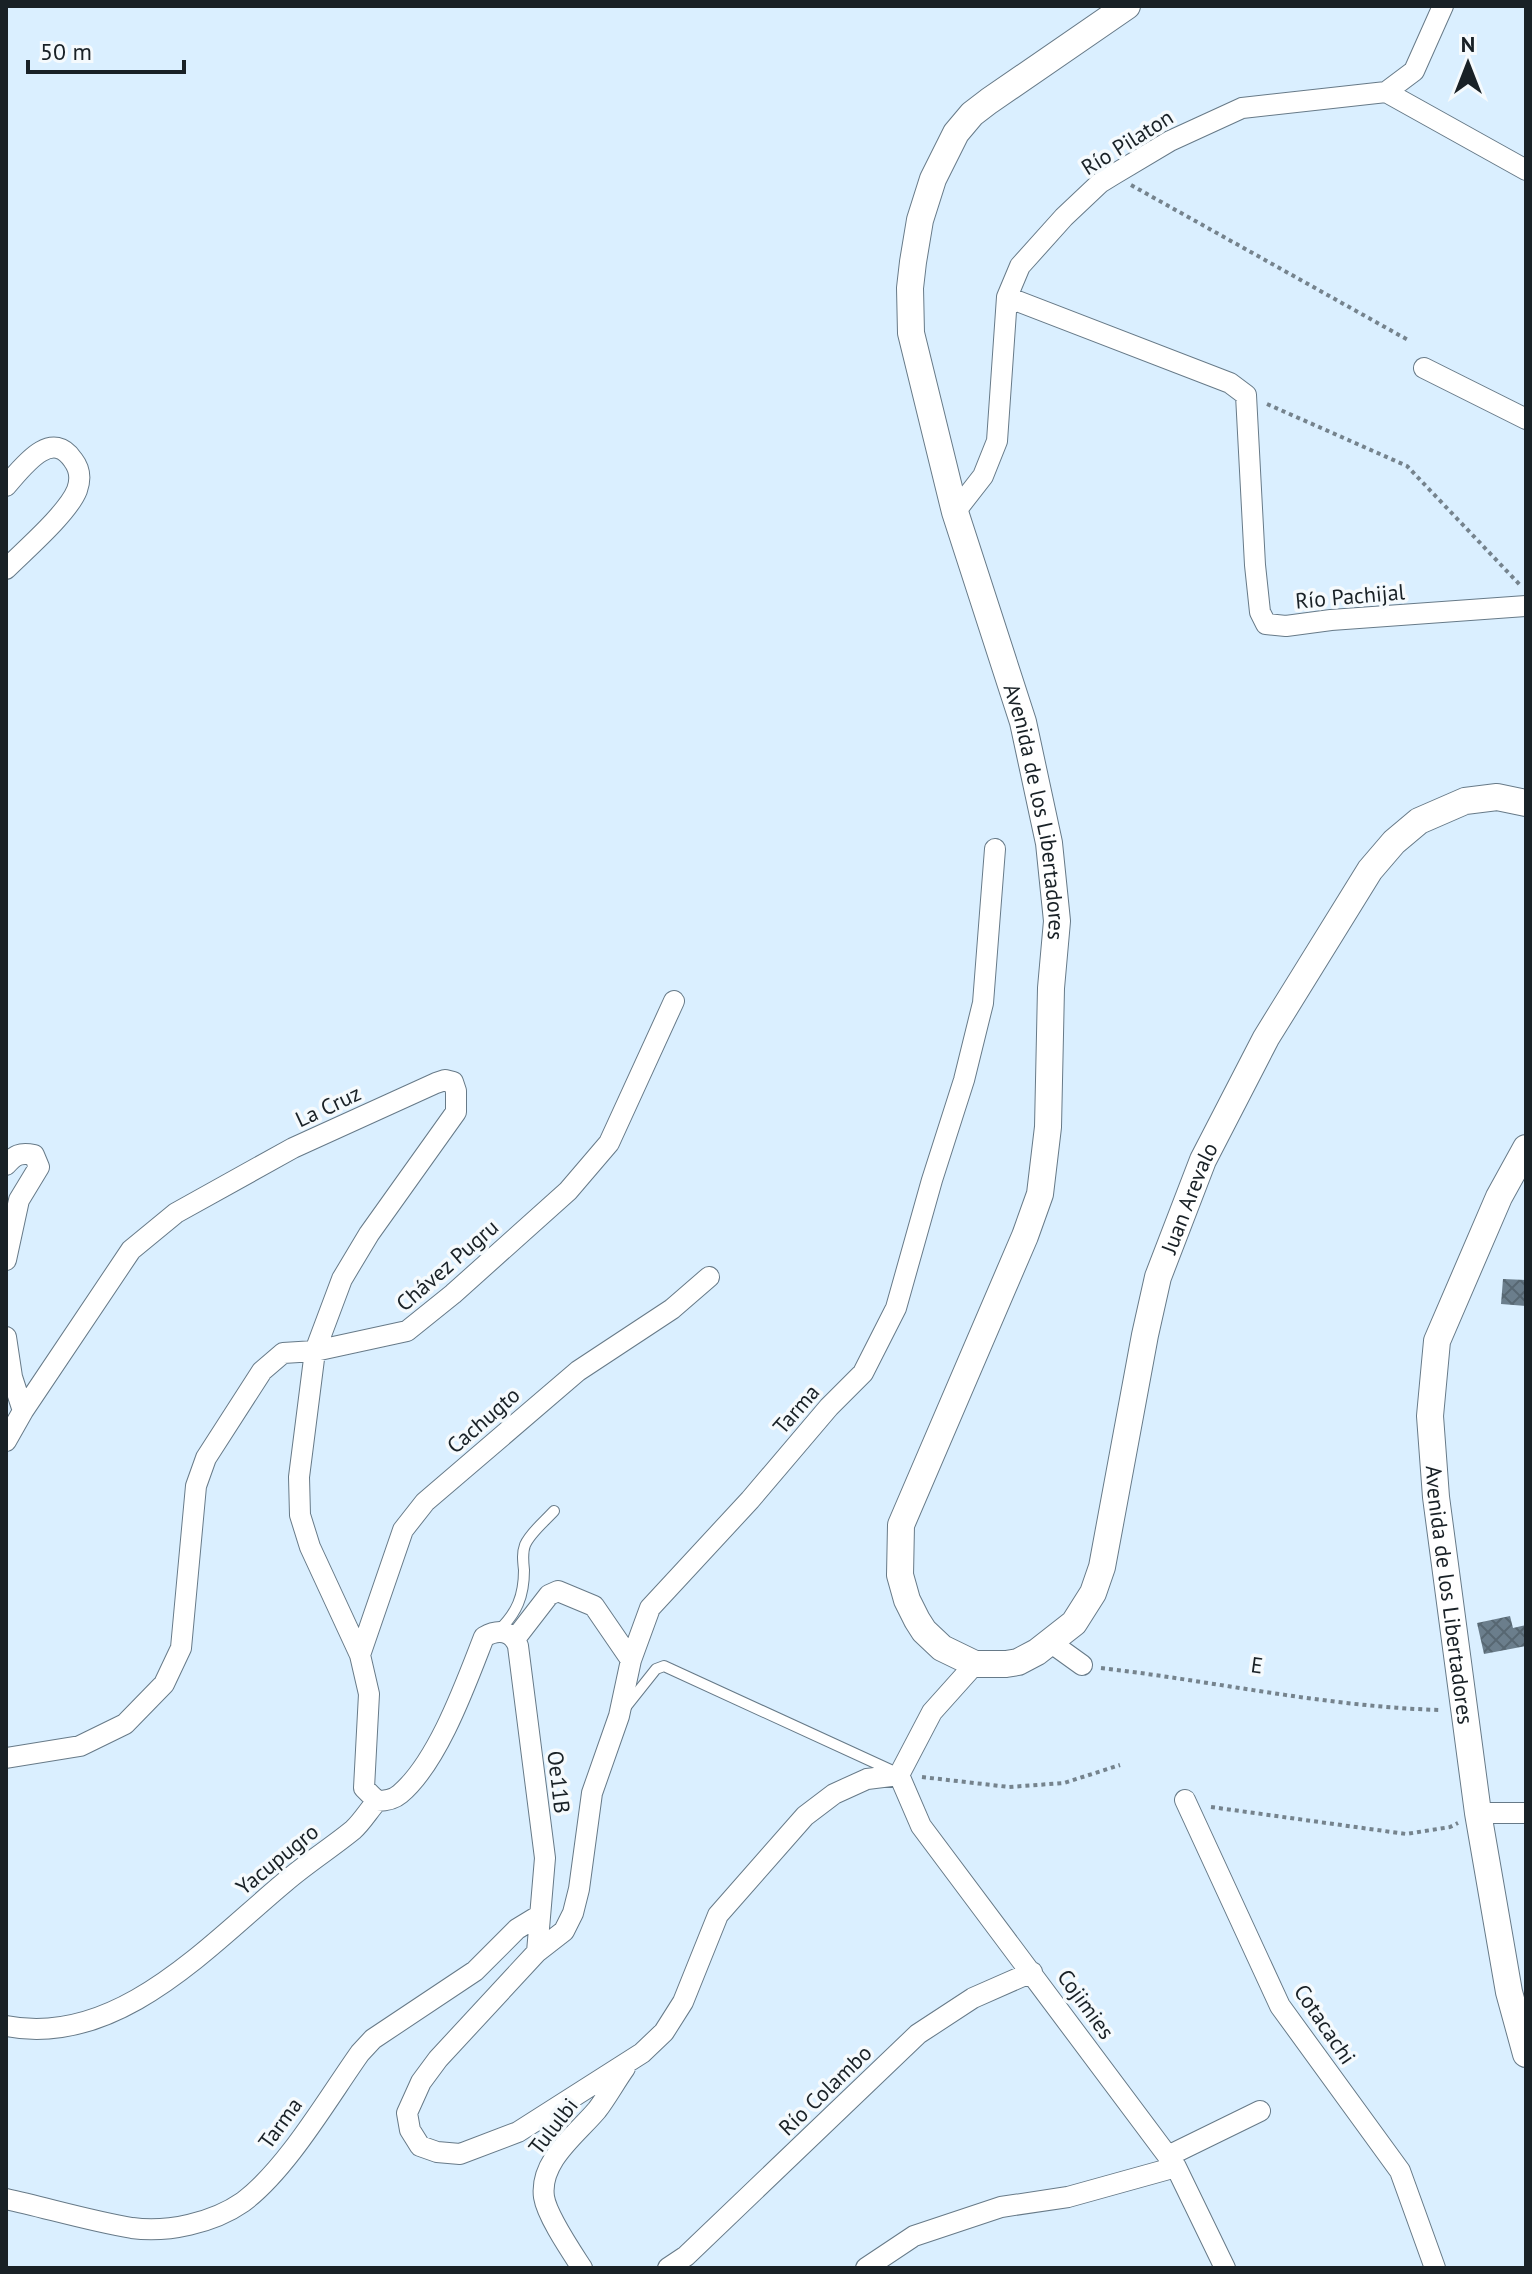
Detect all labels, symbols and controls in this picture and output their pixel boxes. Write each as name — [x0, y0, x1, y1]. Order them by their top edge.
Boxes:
scale bar — [28, 24, 184, 74]
north arrow — [1428, 24, 1508, 104]
text: N — [1461, 30, 1475, 58]
text: 50 m — [40, 36, 92, 67]
street label: Río Pilaton — [1076, 103, 1178, 181]
street label: Río Pachijal — [1294, 577, 1407, 615]
street label: Avenida de los Libertadores — [997, 680, 1071, 941]
street label: La Cruz — [291, 1079, 365, 1133]
street label: Juan Arevalo — [1154, 1137, 1224, 1258]
street label: Chávez Pugru — [390, 1213, 504, 1317]
street label: Tarma — [767, 1378, 825, 1440]
street label: Cachugto — [441, 1381, 525, 1459]
street label: Avenida de los Libertadores — [1420, 1464, 1480, 1726]
street label: E — [1249, 1650, 1265, 1680]
street label: Oe11B — [541, 1749, 577, 1815]
street label: Yacupugro — [230, 1817, 324, 1901]
street label: Cojimies — [1051, 1964, 1121, 2044]
street label: Cotacachi — [1288, 1979, 1362, 2069]
street label: Río Colambo — [773, 2039, 877, 2141]
street label: Tarma — [252, 2092, 308, 2154]
street label: Tululbi — [522, 2092, 584, 2160]

